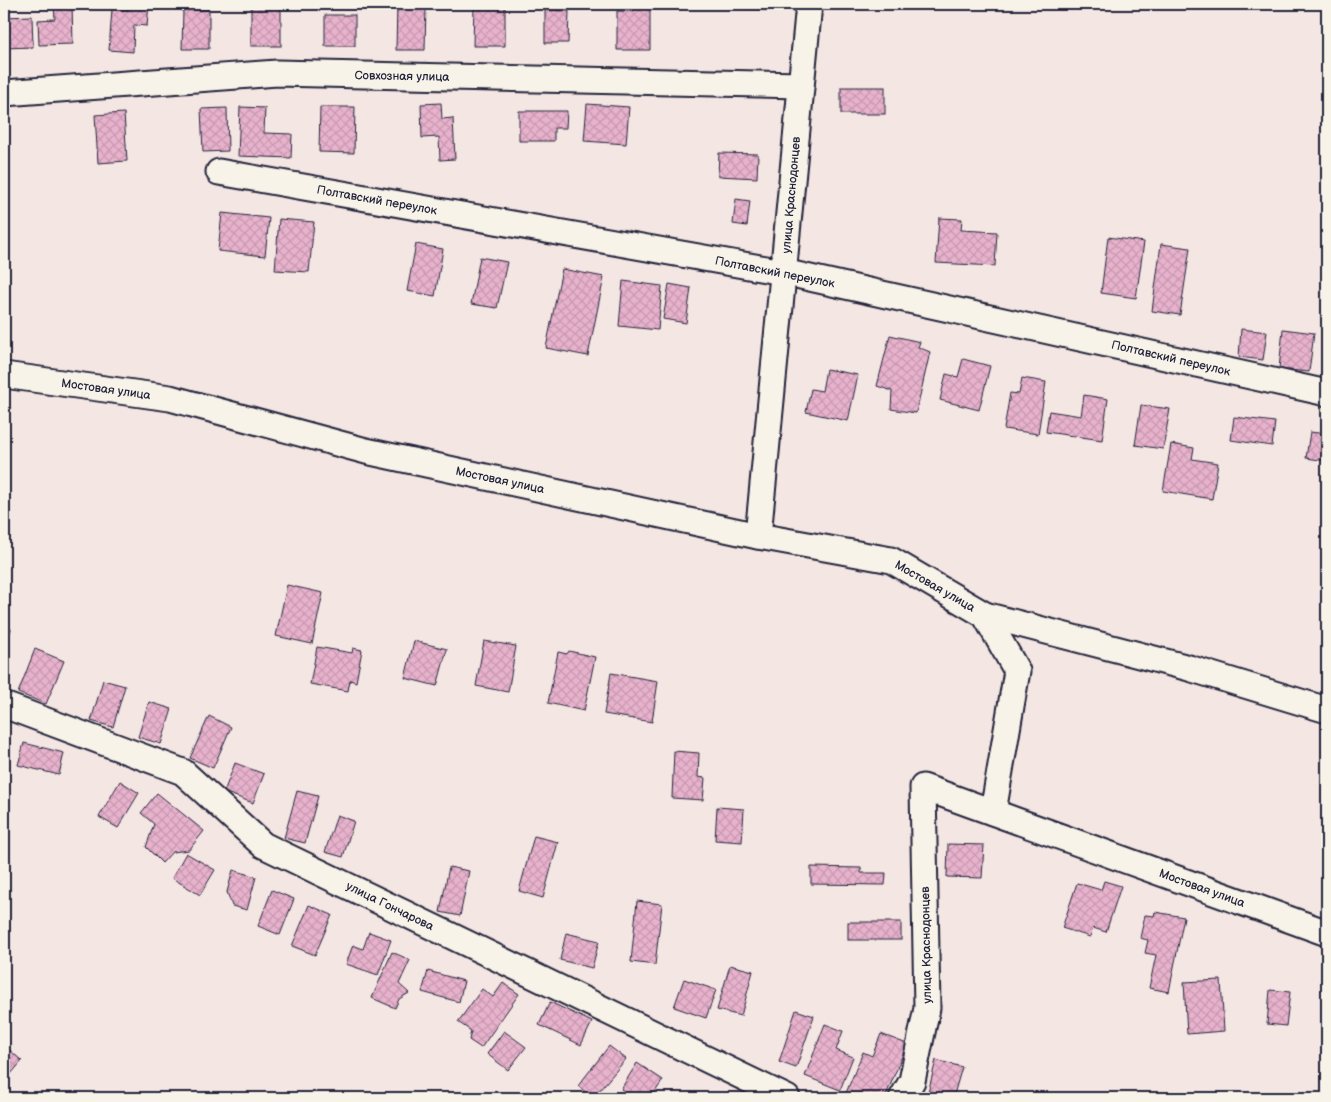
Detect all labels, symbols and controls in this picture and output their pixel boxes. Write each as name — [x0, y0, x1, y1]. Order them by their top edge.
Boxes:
street label: Совхозная улица — [354, 68, 450, 85]
street label: улица Краснодонцев — [779, 135, 804, 254]
street label: Полтавский переулок — [316, 183, 439, 219]
street label: Полтавский переулок — [714, 254, 837, 292]
street label: Полтавский переулок — [1110, 337, 1233, 380]
street label: Мостовая улица — [60, 376, 152, 403]
street label: Мостовая улица — [454, 464, 546, 497]
street label: Мостовая улица — [892, 557, 978, 615]
street label: Мостовая улица — [1157, 866, 1247, 911]
street label: улица Гончарова — [343, 879, 436, 934]
street label: улица Краснодонцев — [918, 886, 935, 1004]

